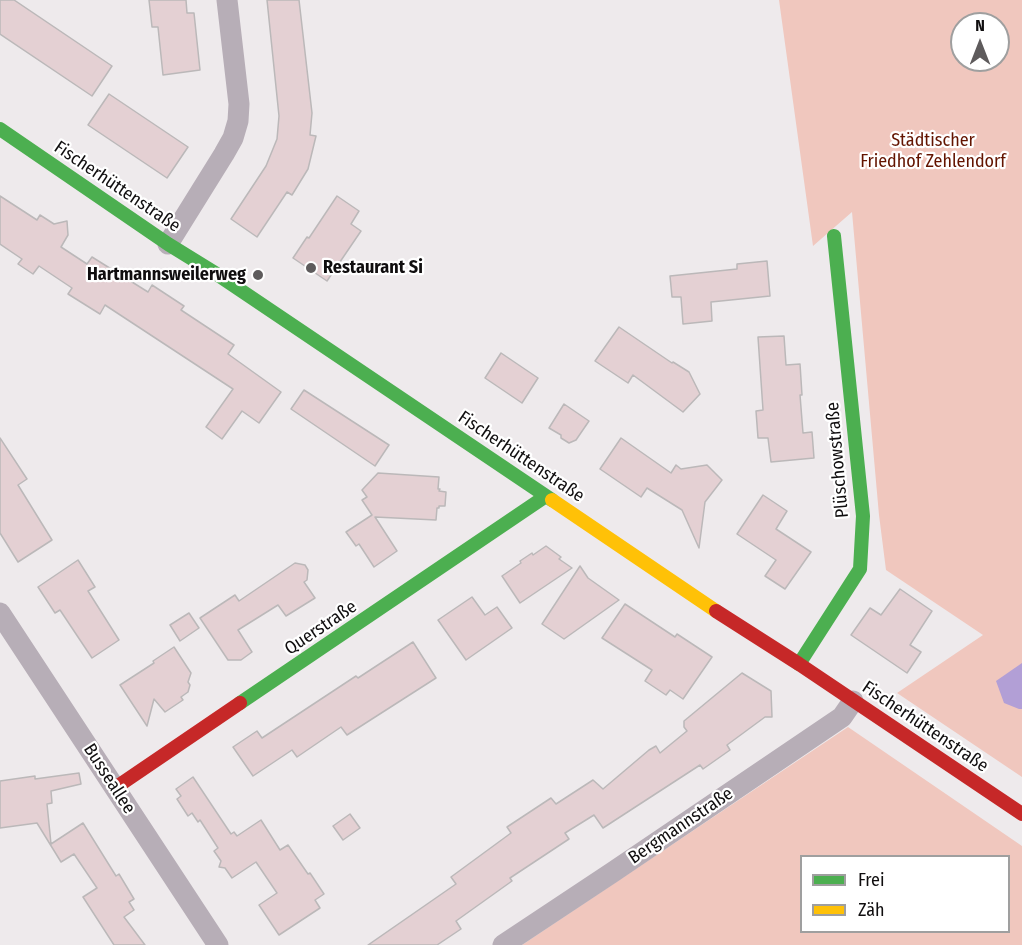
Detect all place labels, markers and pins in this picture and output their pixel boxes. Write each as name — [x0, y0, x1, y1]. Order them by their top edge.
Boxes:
place label: Restaurant Si — [323, 257, 423, 279]
marker: Restaurant Si — [304, 261, 318, 275]
place label: Hartmannsweilerweg — [87, 264, 246, 286]
marker: Hartmannsweilerweg — [251, 268, 265, 282]

